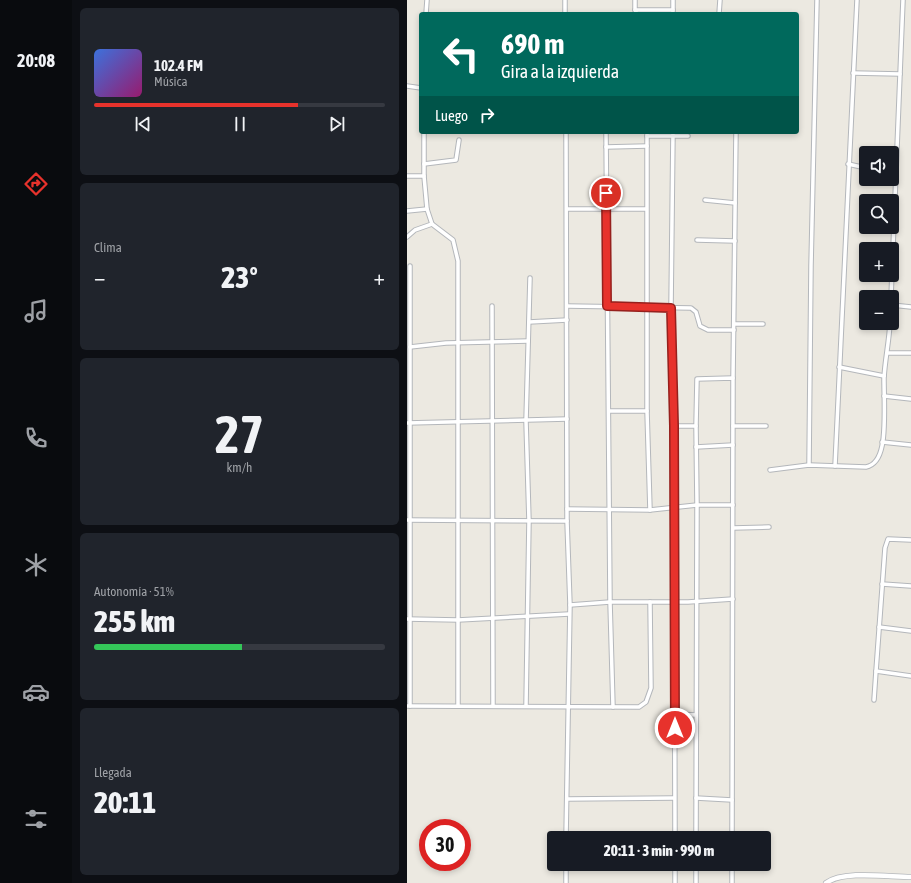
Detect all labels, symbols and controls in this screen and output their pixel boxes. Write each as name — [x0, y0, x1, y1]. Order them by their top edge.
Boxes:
icon: left — [435, 28, 487, 80]
text: 690 m — [501, 28, 564, 60]
text: 20:08 — [17, 50, 55, 71]
text: 102.4 FM — [154, 57, 203, 74]
text: Gira a la izquierda — [501, 61, 619, 82]
text: Música — [154, 74, 187, 89]
icon: right — [476, 104, 498, 126]
text: Luego — [435, 107, 468, 124]
icon: previous — [132, 113, 154, 135]
icon: pause — [229, 113, 251, 135]
icon: next — [326, 113, 348, 135]
map controls — [859, 146, 899, 330]
button: sound — [859, 146, 899, 186]
icon: directions — [22, 170, 50, 198]
pin — [589, 176, 623, 210]
icon: arrive — [595, 182, 617, 204]
button: search — [859, 194, 899, 234]
text: Clima — [94, 240, 122, 255]
button: + — [859, 242, 899, 282]
text: 23° — [221, 260, 258, 294]
text: − — [94, 264, 105, 290]
text: + — [374, 264, 385, 290]
button: − — [859, 290, 899, 330]
icon: music — [22, 297, 50, 325]
text: 27 — [215, 404, 264, 464]
icon: phone — [22, 424, 50, 452]
text: km/h — [227, 460, 252, 475]
icon: climate — [22, 551, 50, 579]
text: Autonomía · 51% — [94, 584, 174, 599]
text: 255 km — [94, 604, 175, 638]
icon: car — [22, 678, 50, 706]
position arrow — [654, 707, 696, 749]
text: Llegada — [94, 765, 132, 780]
text: 20:11 — [94, 785, 156, 819]
icon: filters — [22, 805, 50, 833]
speed limit sign: 30 — [419, 819, 471, 871]
text: 20:11 · 3 min · 990 m — [604, 842, 714, 859]

